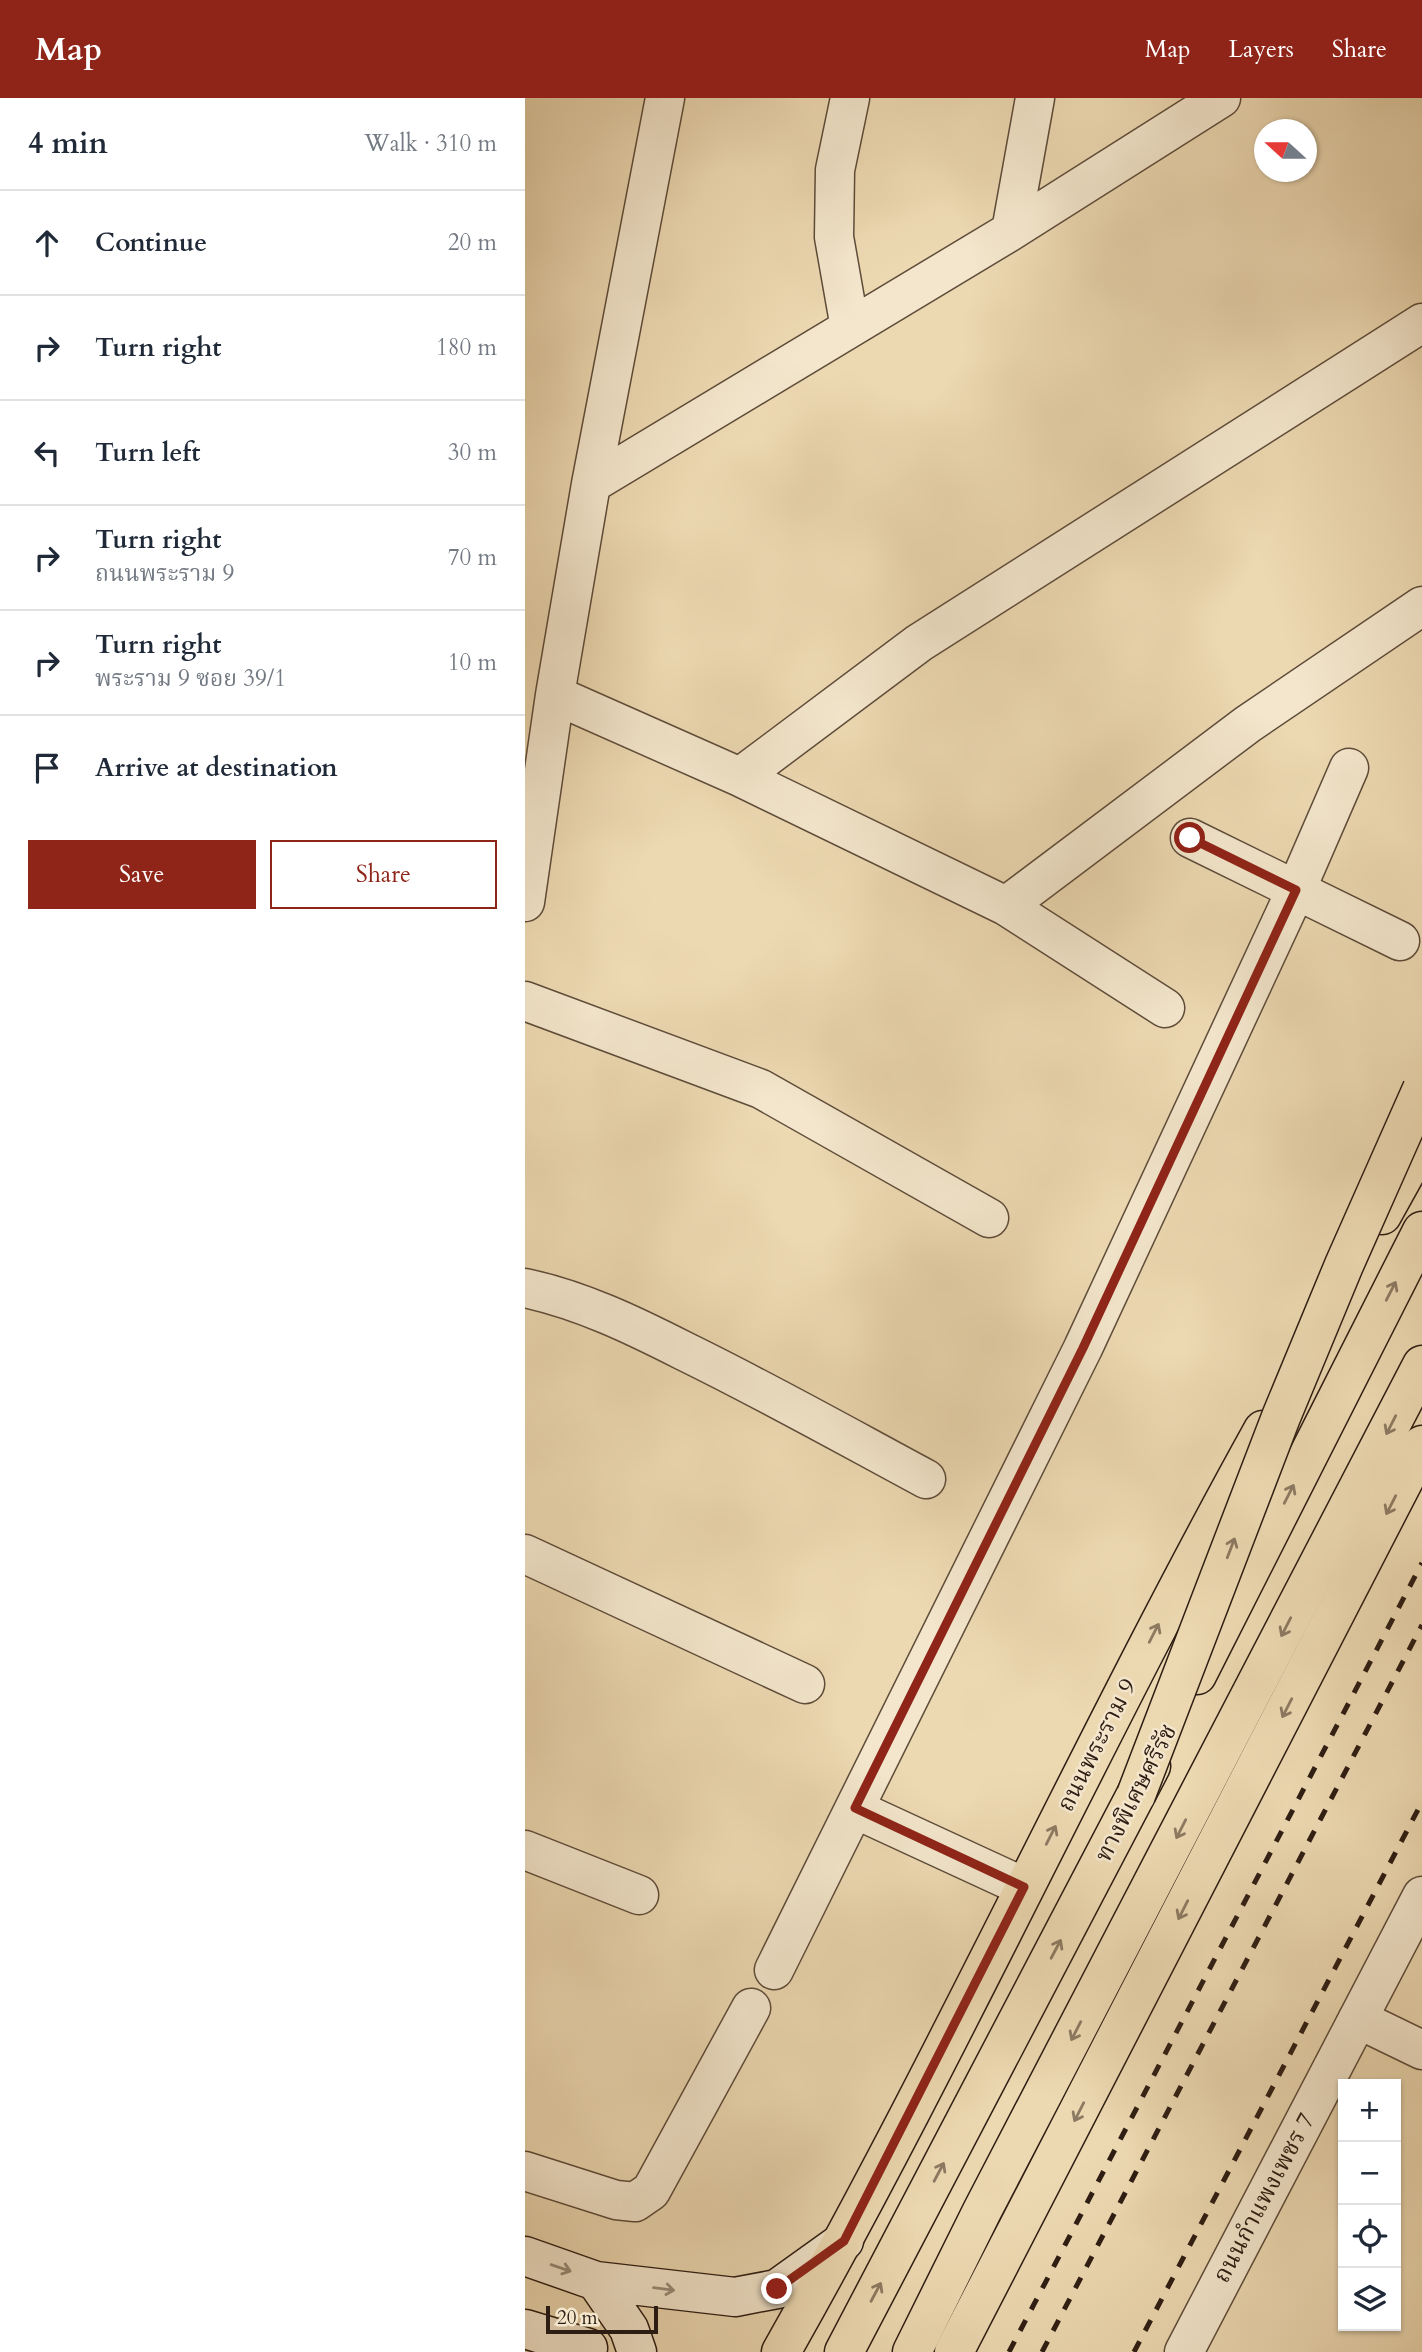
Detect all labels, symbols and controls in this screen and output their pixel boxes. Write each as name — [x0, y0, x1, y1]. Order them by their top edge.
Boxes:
text: Map — [35, 27, 102, 72]
text: Map — [1145, 33, 1191, 66]
text: Layers — [1229, 33, 1294, 66]
text: Share — [1332, 33, 1387, 66]
north arrow — [1254, 119, 1317, 182]
text: 4 min — [28, 123, 108, 164]
text: Walk · 310 m — [364, 128, 497, 159]
icon: ahead — [28, 224, 66, 262]
text: Continue — [95, 225, 207, 260]
text: 20 m — [448, 227, 497, 258]
icon: right — [28, 329, 66, 367]
text: Turn right — [95, 330, 222, 365]
text: 180 m — [436, 332, 497, 363]
icon: left — [28, 434, 66, 472]
text: Turn left — [95, 435, 200, 470]
text: 30 m — [448, 437, 497, 468]
text: Turn right — [95, 522, 222, 557]
icon: right — [28, 539, 66, 577]
text: 70 m — [448, 542, 497, 573]
text: ถนนพระราม 9 — [95, 558, 234, 589]
text: Turn right — [95, 627, 222, 662]
icon: right — [28, 644, 66, 682]
text: 10 m — [448, 647, 497, 678]
text: พระราม 9 ซอย 39/1 — [95, 663, 286, 694]
icon: arrive — [28, 749, 66, 787]
text: Arrive at destination — [95, 750, 338, 785]
route start — [1174, 822, 1205, 853]
button: Save — [28, 840, 256, 909]
button: Share — [270, 840, 497, 909]
one-way arrow — [1385, 1281, 1399, 1302]
one-way arrow — [1383, 1414, 1397, 1435]
one-way arrow — [1282, 1484, 1296, 1505]
one-way arrow — [1383, 1494, 1397, 1515]
one-way arrow — [1225, 1538, 1238, 1560]
one-way arrow — [1278, 1616, 1292, 1637]
one-way arrow — [1147, 1623, 1161, 1643]
street label: ถนนพระราม 9 — [1049, 1673, 1145, 1817]
one-way arrow — [1279, 1697, 1293, 1718]
street label: ทางพิเศษศรีรัช — [1087, 1718, 1185, 1868]
one-way arrow — [1173, 1818, 1187, 1839]
one-way arrow — [1044, 1825, 1058, 1846]
one-way arrow — [1176, 1899, 1189, 1920]
one-way arrow — [1049, 1939, 1063, 1960]
one-way arrow — [1069, 2020, 1082, 2041]
map controls — [1338, 2079, 1401, 2331]
button: + — [1338, 2079, 1401, 2142]
one-way arrow — [1072, 2102, 1086, 2122]
street label: ถนนกำแพงเพชร 7 — [1205, 2107, 1323, 2289]
button: − — [1338, 2142, 1401, 2205]
one-way arrow — [932, 2162, 946, 2183]
button: locate — [1338, 2205, 1401, 2268]
one-way arrow — [549, 2263, 571, 2275]
button: layers — [1338, 2268, 1401, 2331]
route end — [761, 2273, 792, 2304]
one-way arrow — [652, 2282, 675, 2295]
one-way arrow — [869, 2282, 883, 2303]
scale bar — [546, 2303, 658, 2335]
text: 20 m — [557, 2305, 598, 2331]

